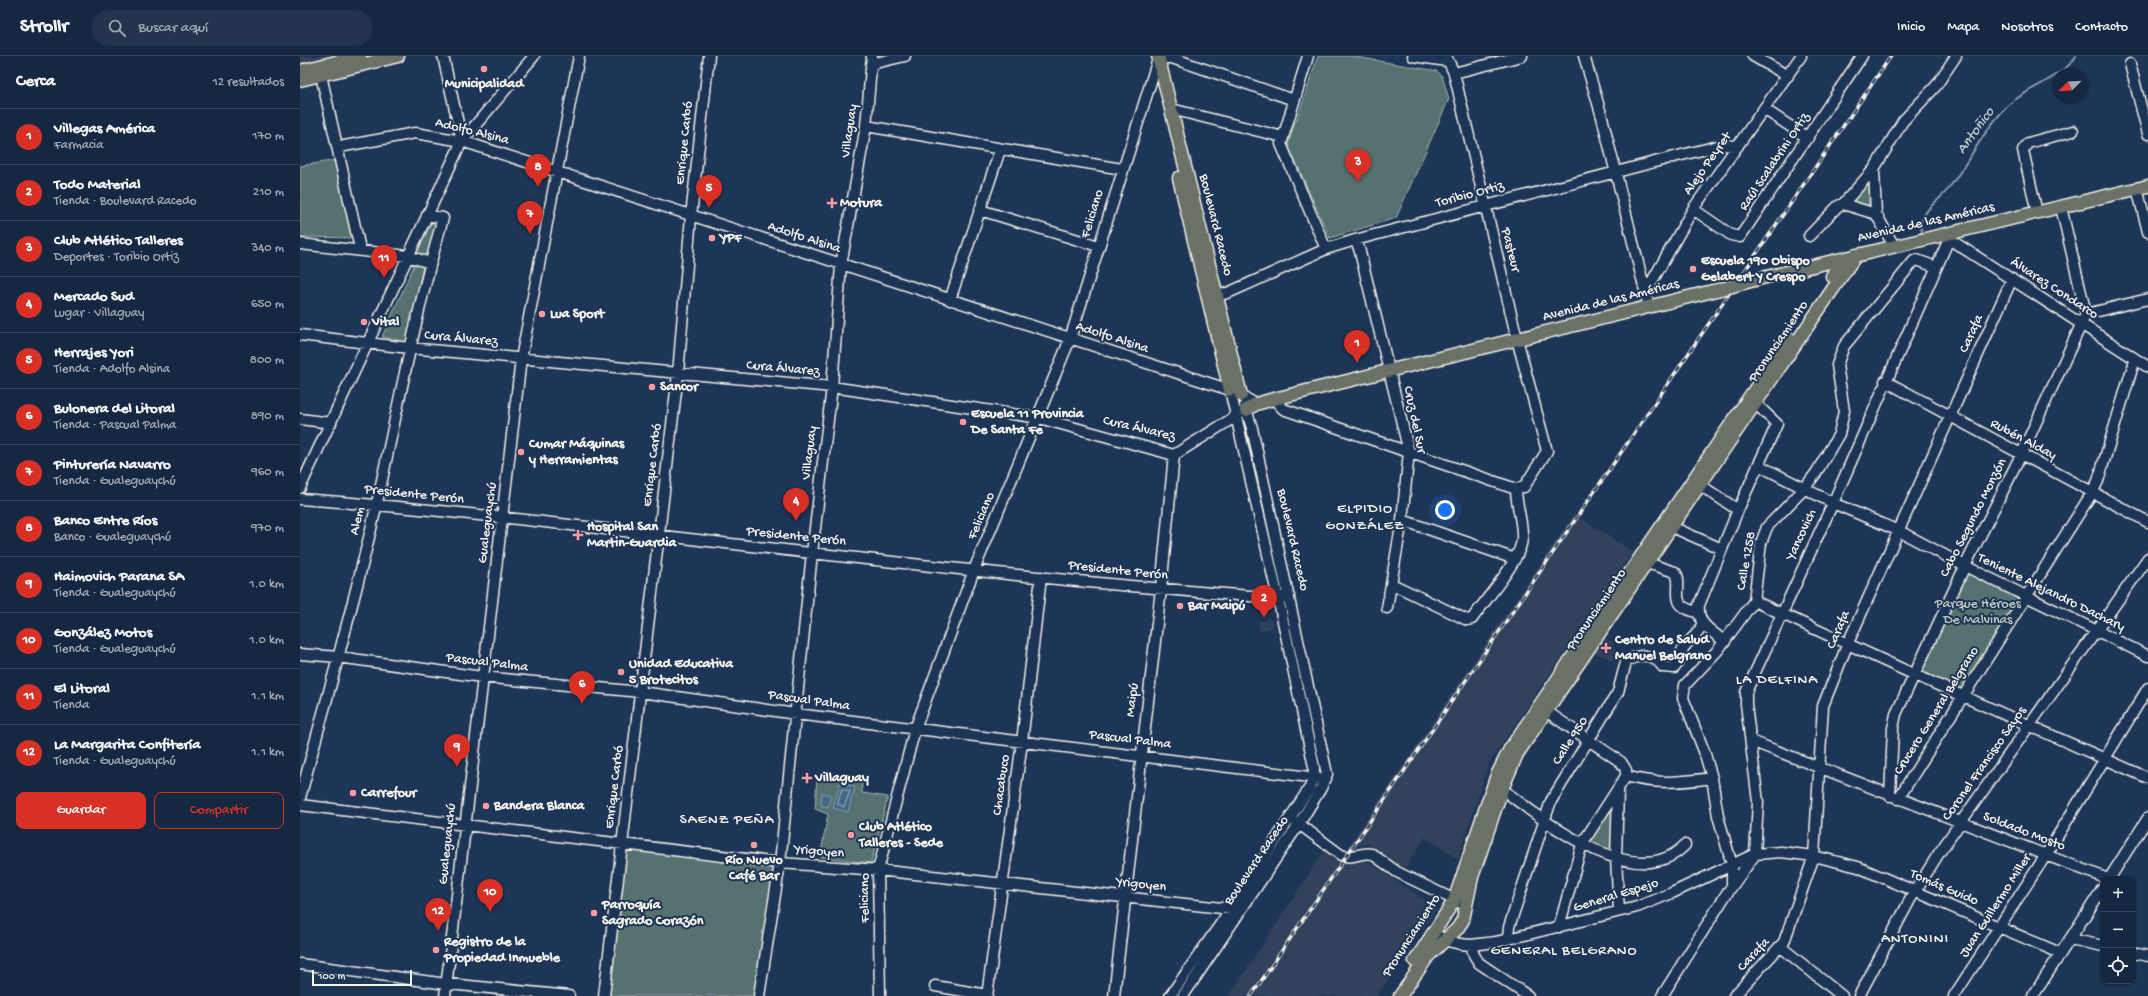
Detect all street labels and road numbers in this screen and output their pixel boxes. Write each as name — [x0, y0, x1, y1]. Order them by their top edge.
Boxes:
street label: Enrique Carbó — [672, 100, 698, 186]
street label: Villaguay — [838, 103, 862, 160]
street label: Raúl Scalabrini Ortiz — [1736, 109, 1815, 214]
street label: Adolfo Alsina — [433, 115, 512, 150]
street label: Alejo Peyret — [1680, 128, 1737, 199]
street label: Boulevard Racedo — [1194, 171, 1236, 278]
street label: Toribio Ortiz — [1433, 178, 1507, 213]
street label: Feliciano — [1077, 188, 1108, 241]
street label: Avenida de las Américas — [1856, 199, 1997, 247]
street label: Adolfo Alsina — [765, 218, 844, 258]
street label: Pasteur — [1496, 225, 1524, 275]
street label: Álvarez Condarco — [2007, 254, 2101, 324]
street label: Avenida de las Américas — [1541, 276, 1682, 326]
street label: Pronunciamiento — [1745, 298, 1813, 387]
street label: Carafa — [1956, 311, 1988, 356]
street label: Adolfo Alsina — [1073, 318, 1152, 358]
street label: Cura Álvarez — [423, 327, 499, 351]
street label: Cura Álvarez — [745, 357, 821, 381]
street label: Cruz del Sur — [1399, 385, 1430, 456]
street label: Cura Álvarez — [1101, 412, 1178, 446]
street label: Rubén Alday — [1987, 415, 2059, 465]
street label: Enrique Carbó — [639, 422, 667, 508]
street label: Villaguay — [798, 425, 822, 482]
street label: Cabo Segundo Monzón — [1937, 456, 2011, 580]
street label: Presidente Perón — [362, 481, 465, 509]
street label: Gualeguaychú — [475, 481, 501, 564]
street label: Boulevard Racedo — [1272, 486, 1312, 593]
street label: Feliciano — [964, 490, 1000, 543]
street label: Alem — [346, 505, 370, 537]
street label: Yancovich — [1782, 506, 1821, 565]
street label: Presidente Perón — [744, 523, 847, 551]
street label: Calle 1258 — [1733, 530, 1761, 592]
street label: Teniente Alejandro Dachary — [1974, 549, 2128, 636]
street label: Presidente Perón — [1066, 557, 1169, 585]
street label: Pronunciamiento — [1563, 566, 1631, 655]
street label: Carafa — [1823, 607, 1855, 652]
street label: Crucero General Belgrano — [1891, 644, 1983, 778]
street label: Pascual Palma — [444, 649, 530, 677]
street label: Maipú — [1122, 682, 1144, 718]
street label: Pascual Palma — [766, 687, 852, 715]
street label: Coronel Francisco Sayos — [1939, 703, 2031, 824]
street label: Calle 950 — [1549, 714, 1593, 768]
street label: Pascual Palma — [1087, 726, 1173, 754]
street label: Enrique Carbó — [601, 744, 629, 830]
street label: Chacabuco — [989, 753, 1015, 817]
street label: Gualeguaychú — [435, 802, 461, 885]
street label: Soldado Mosto — [1980, 809, 2068, 855]
street label: Boulevard Racedo — [1220, 813, 1293, 910]
street label: Yrigoyen — [791, 841, 845, 863]
street label: Juan Guillermo Miller — [1956, 850, 2036, 961]
street label: Tomás Guido — [1906, 866, 1981, 910]
street label: Feliciano — [857, 873, 874, 924]
street label: Yrigoyen — [1113, 874, 1167, 896]
street label: General Espejo — [1571, 875, 1661, 917]
street label: Pronunciamiento — [1378, 891, 1445, 981]
street label: Carafa — [1734, 934, 1775, 975]

